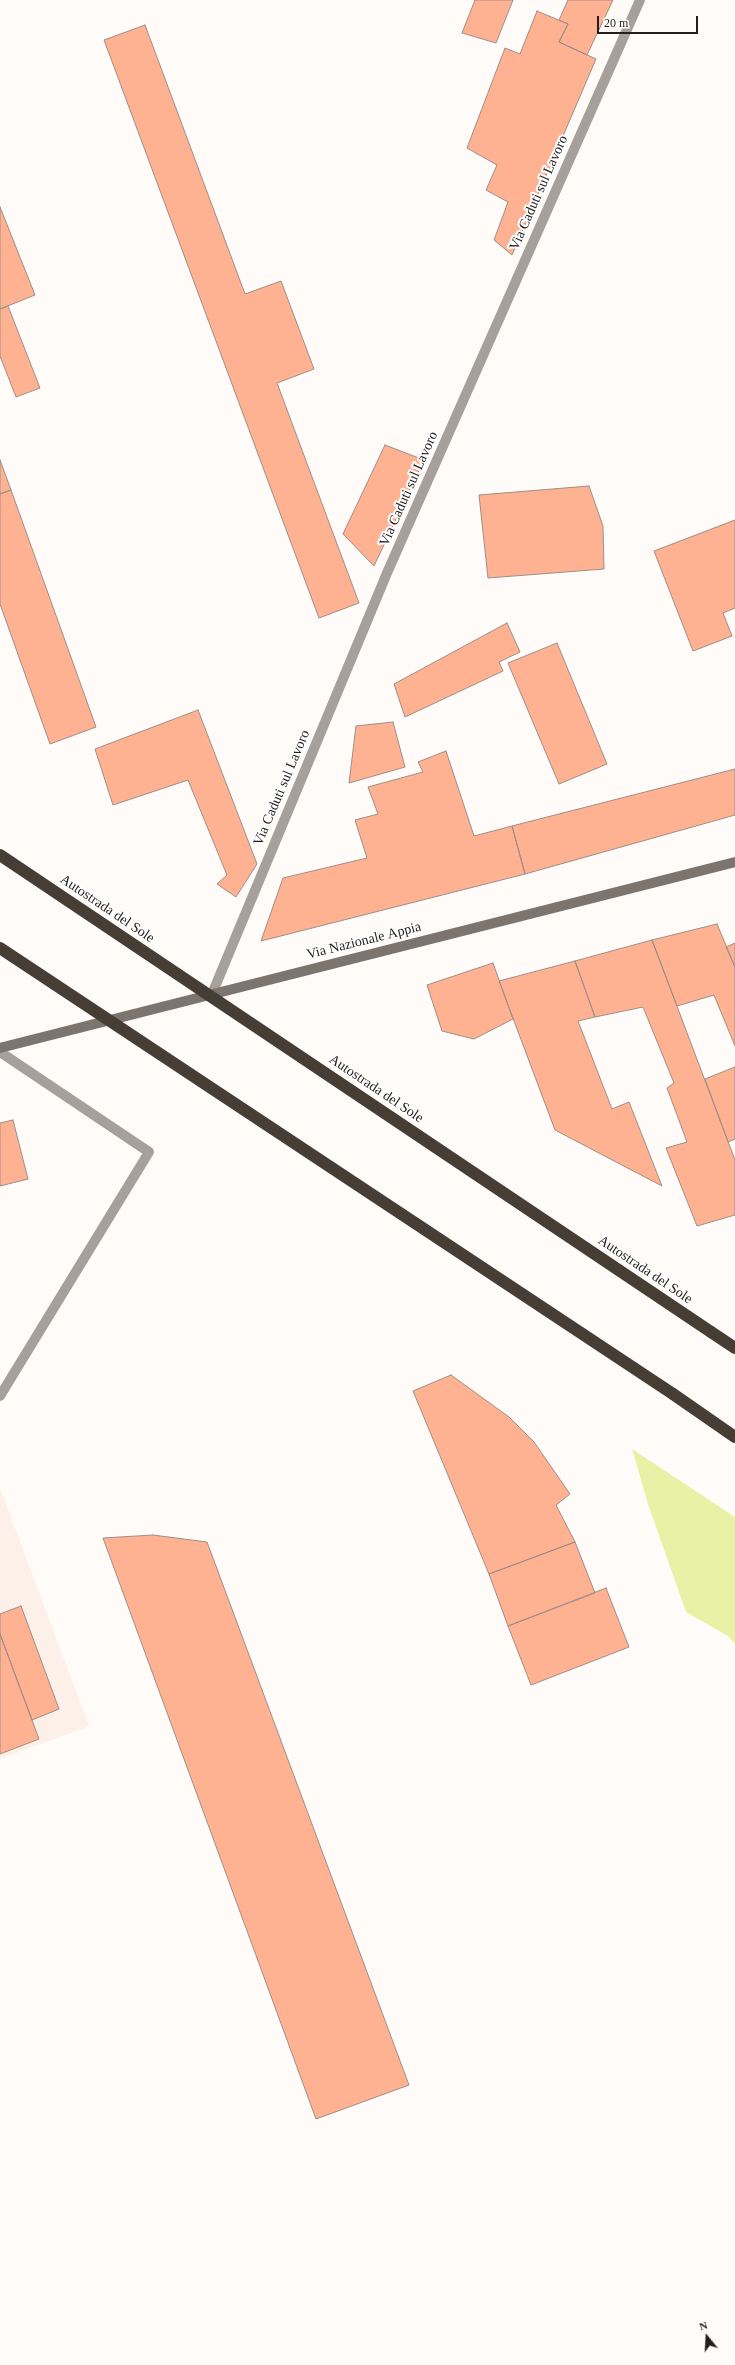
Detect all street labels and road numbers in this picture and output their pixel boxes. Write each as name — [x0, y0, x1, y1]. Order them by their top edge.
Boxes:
street label: Via Caduti sul Lavoro — [506, 133, 572, 253]
street label: Via Caduti sul Lavoro — [376, 429, 442, 549]
street label: Via Caduti sul Lavoro — [250, 728, 314, 848]
street label: Autostrada del Sole — [57, 871, 157, 947]
street label: Via Nazionale Appia — [305, 919, 423, 963]
street label: Autostrada del Sole — [326, 1051, 426, 1127]
street label: Autostrada del Sole — [595, 1232, 695, 1308]

